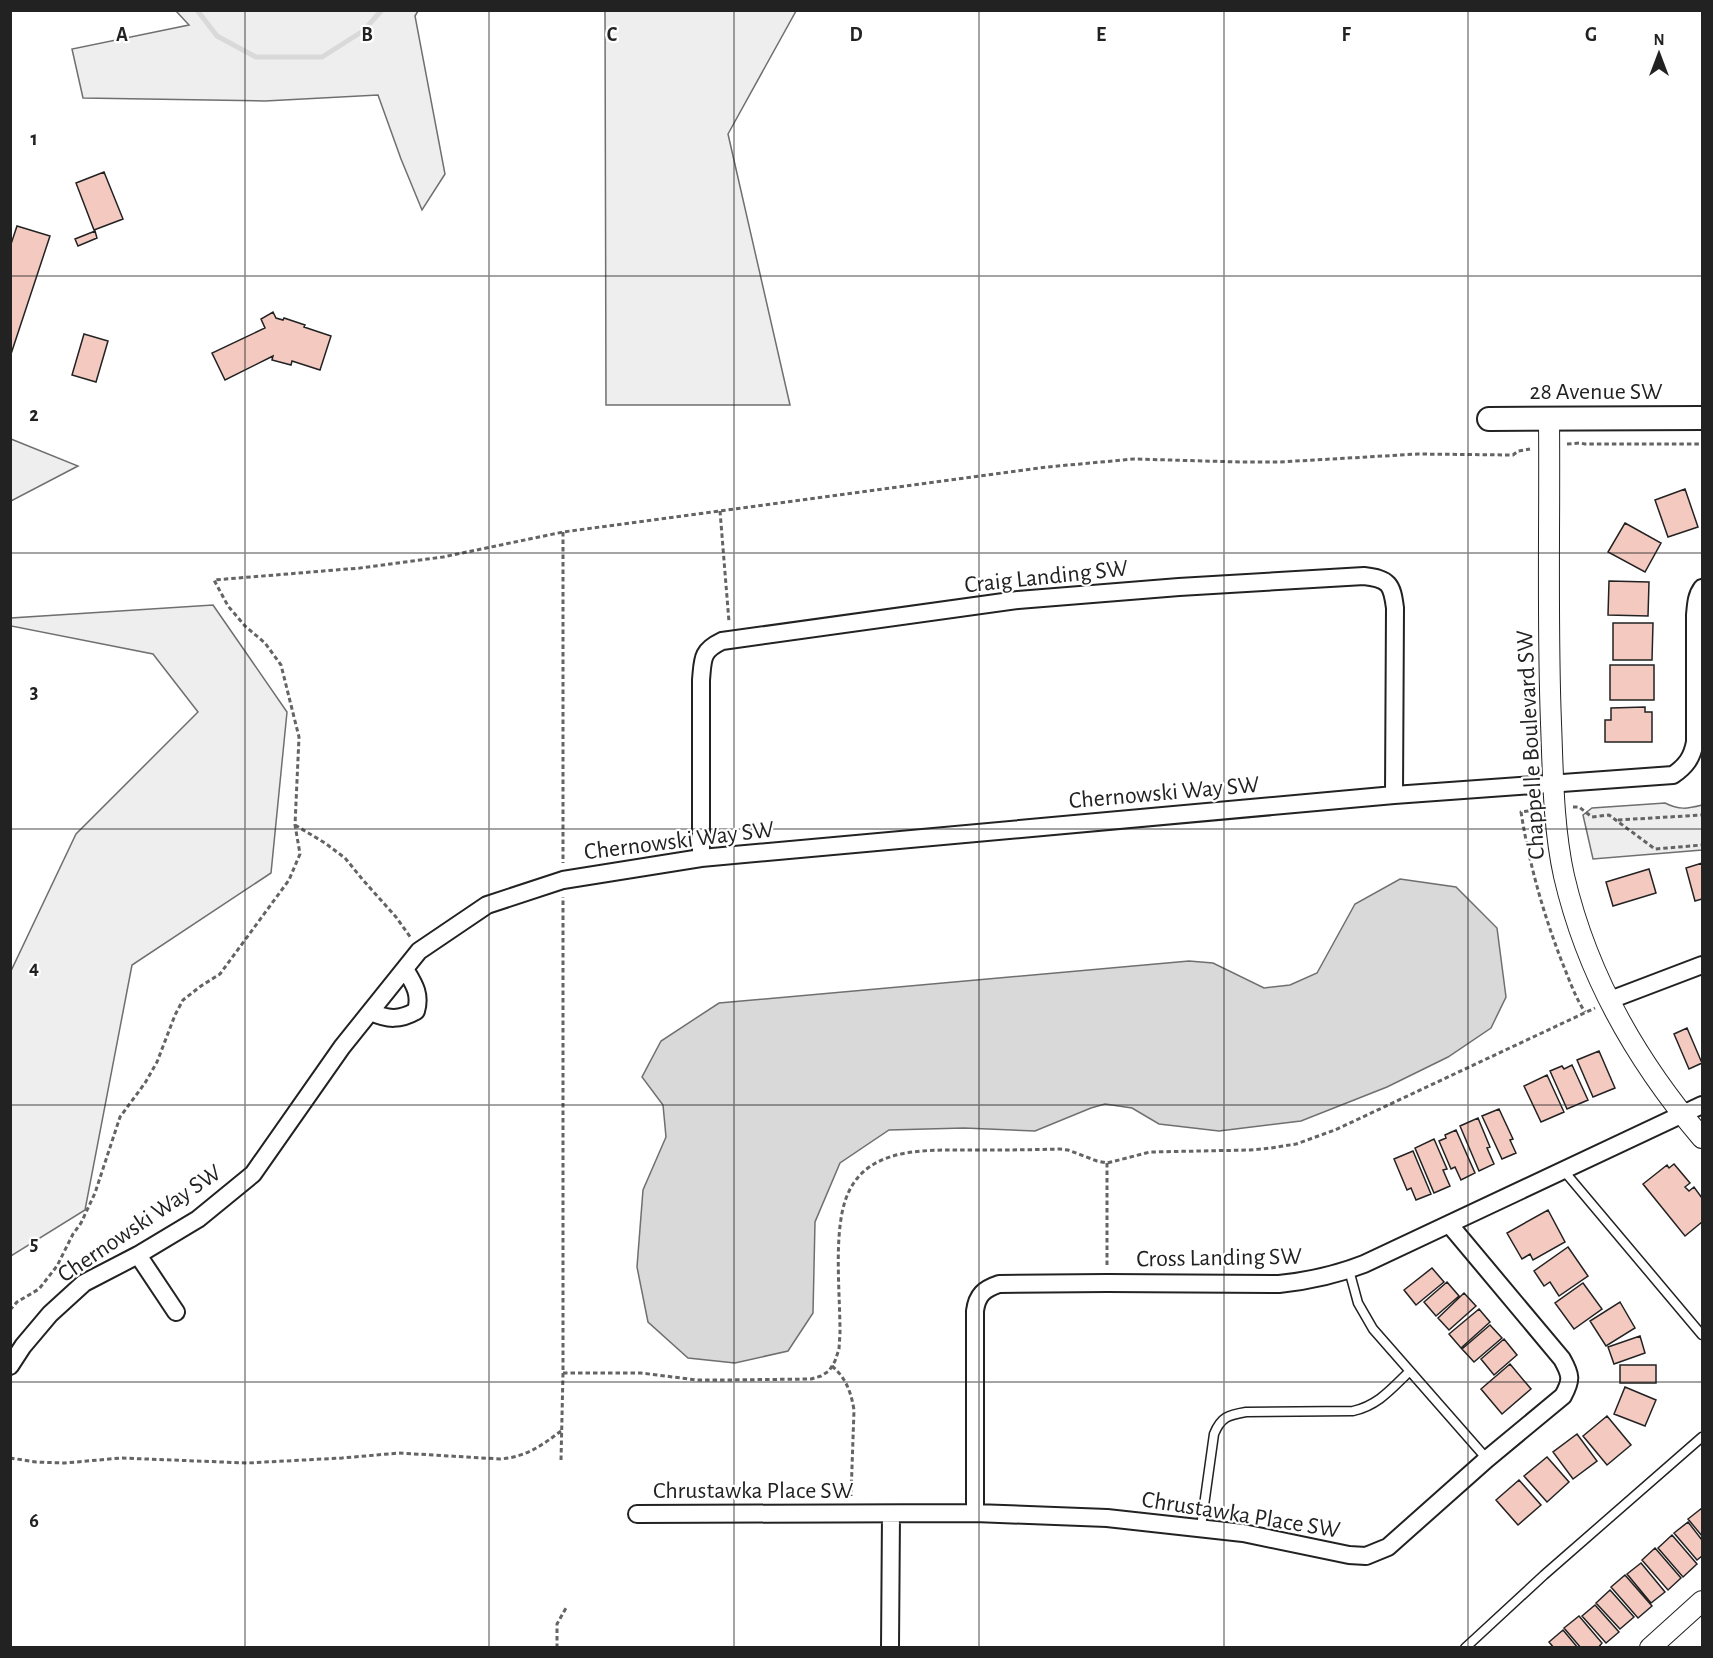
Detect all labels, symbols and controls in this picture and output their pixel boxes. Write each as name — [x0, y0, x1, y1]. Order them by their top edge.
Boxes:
north arrow — [1629, 24, 1689, 84]
text: A — [116, 25, 128, 45]
text: B — [361, 25, 373, 45]
text: C — [607, 25, 618, 45]
text: D — [849, 25, 863, 45]
text: E — [1096, 25, 1106, 45]
text: F — [1341, 25, 1351, 45]
text: G — [1585, 25, 1597, 45]
text: N — [1653, 32, 1665, 48]
text: 1 — [30, 129, 38, 149]
street label: 28 Avenue SW — [1530, 380, 1663, 404]
text: 2 — [29, 405, 39, 425]
street label: Craig Landing SW — [963, 556, 1130, 598]
street label: Chappelle Boulevard SW — [1513, 629, 1549, 860]
text: 3 — [30, 682, 38, 702]
street label: Chernowski Way SW — [1068, 773, 1261, 813]
street label: Chernowski Way SW — [583, 817, 776, 865]
text: 4 — [29, 958, 39, 978]
street label: Chernowski Way SW — [54, 1160, 226, 1287]
text: 5 — [30, 1234, 38, 1254]
street label: Cross Landing SW — [1136, 1245, 1303, 1271]
street label: Chrustawka Place SW — [653, 1479, 854, 1503]
street label: Chrustawka Place SW — [1140, 1487, 1342, 1543]
text: 6 — [29, 1511, 39, 1531]

